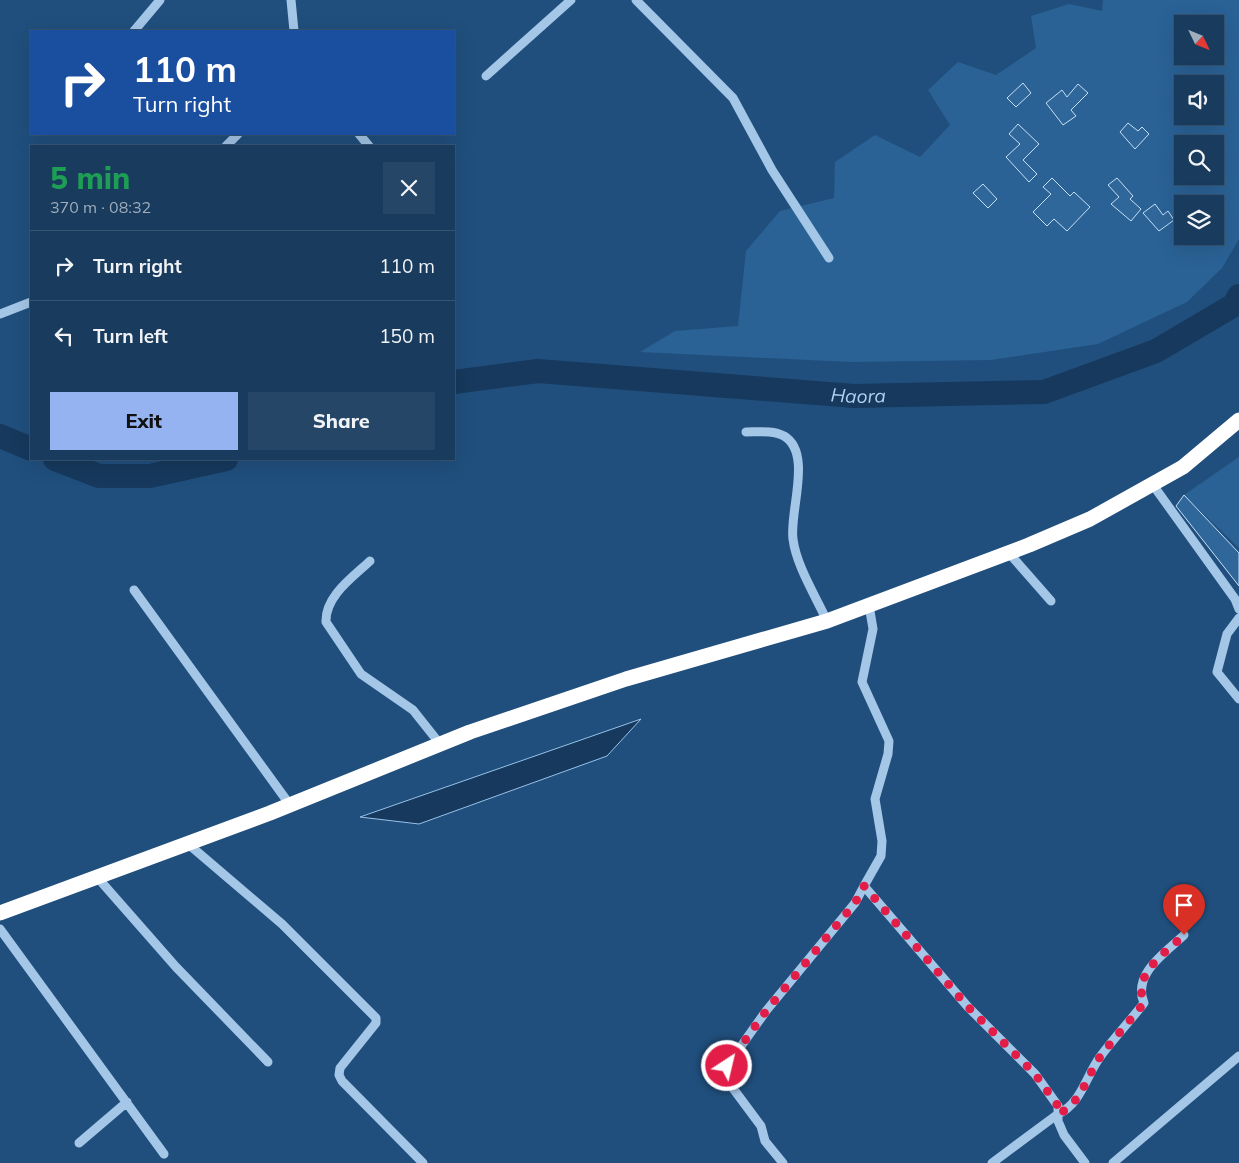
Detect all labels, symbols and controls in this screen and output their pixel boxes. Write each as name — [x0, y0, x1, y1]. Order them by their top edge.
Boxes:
north arrow — [1174, 15, 1224, 65]
map controls — [1174, 15, 1224, 245]
text: 110 m — [133, 47, 237, 91]
icon: right — [50, 50, 115, 115]
button: sound — [1174, 75, 1224, 125]
text: Turn right — [133, 90, 231, 118]
button: search — [1174, 135, 1224, 185]
text: 5 min — [50, 159, 130, 197]
button: close — [383, 162, 435, 214]
button: layers — [1174, 195, 1224, 245]
text: 370 m · 08:32 — [50, 197, 151, 217]
icon: right — [50, 252, 78, 280]
text: Turn right — [93, 254, 182, 278]
text: 110 m — [379, 254, 435, 278]
icon: left — [50, 322, 78, 350]
text: Turn left — [93, 324, 168, 348]
text: 150 m — [379, 324, 435, 348]
water label: Haora — [830, 382, 886, 408]
button: Exit — [50, 392, 238, 450]
button: Share — [248, 392, 435, 450]
pin — [1163, 884, 1205, 935]
icon: arrive — [1170, 891, 1198, 919]
position arrow — [700, 1039, 752, 1091]

